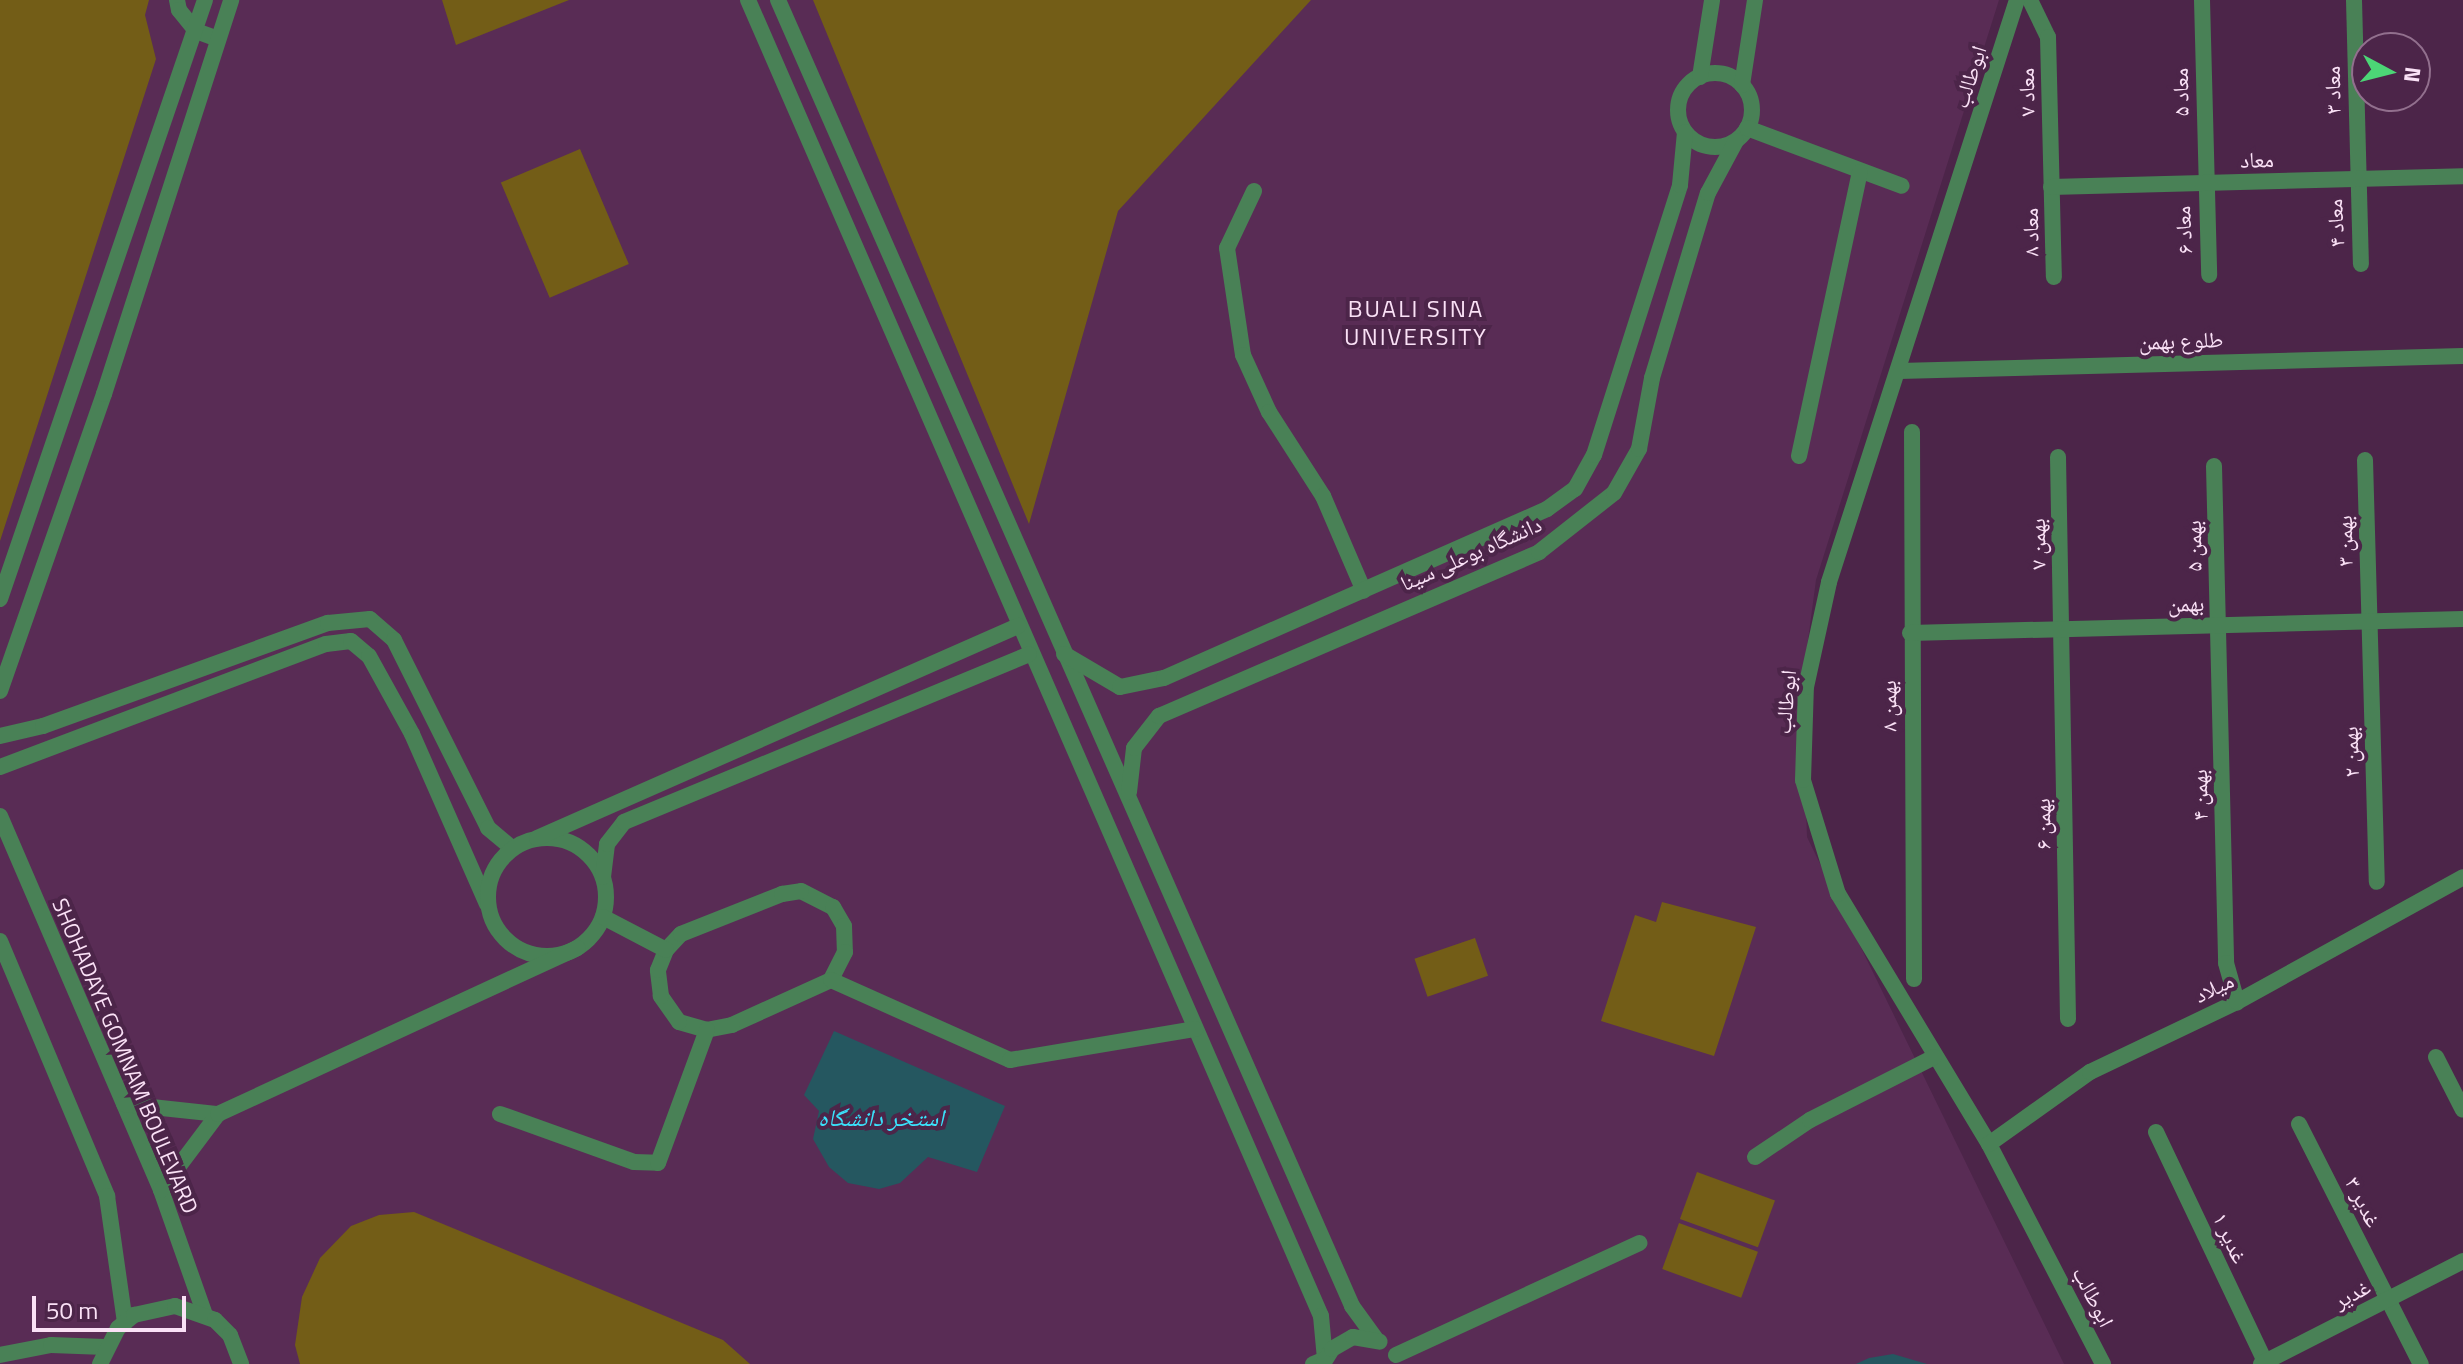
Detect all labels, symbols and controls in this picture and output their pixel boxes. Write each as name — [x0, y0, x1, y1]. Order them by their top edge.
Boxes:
north arrow — [2351, 32, 2431, 112]
street label: ابوطالب — [1948, 42, 1992, 112]
text: N — [2395, 65, 2431, 84]
street label: معاد ۳ — [2319, 66, 2347, 114]
street label: معاد ۷ — [2013, 68, 2041, 116]
street label: معاد ۵ — [2167, 68, 2195, 116]
street label: معاد — [2240, 147, 2274, 173]
street label: معاد ۴ — [2322, 198, 2350, 248]
street label: معاد ۶ — [2170, 205, 2198, 255]
street label: معاد ۸ — [2017, 208, 2045, 256]
district label: BUALI SINA UNIVERSITY — [1344, 295, 1488, 351]
street label: طلوع بهمن — [2138, 326, 2224, 356]
street label: دانشگاه بوعلی سینا — [1396, 511, 1546, 597]
street label: بهمن ۳ — [2331, 515, 2359, 567]
street label: بهمن ۷ — [2024, 518, 2052, 570]
street label: بهمن ۵ — [2180, 520, 2208, 572]
street label: بهمن — [2167, 590, 2205, 618]
street label: ابوطالب — [1770, 669, 1802, 735]
street label: بهمن ۸ — [1875, 680, 1903, 732]
street label: بهمن ۲ — [2337, 726, 2365, 778]
street label: بهمن ۴ — [2186, 769, 2214, 821]
street label: بهمن ۶ — [2029, 798, 2057, 850]
street label: SHOHADAYE GOMNAM BOULEVARD — [46, 894, 204, 1218]
street label: میلاد — [2190, 967, 2238, 1009]
water label: استخر دانشگاه — [818, 1104, 944, 1132]
street label: غدیر ۳ — [2339, 1173, 2387, 1231]
street label: غدیر ۱ — [2207, 1209, 2253, 1267]
street label: ابوطالب — [2067, 1262, 2119, 1332]
street label: غدیر — [2329, 1274, 2375, 1314]
scale bar — [36, 1280, 190, 1330]
text: 50 m — [46, 1292, 98, 1328]

